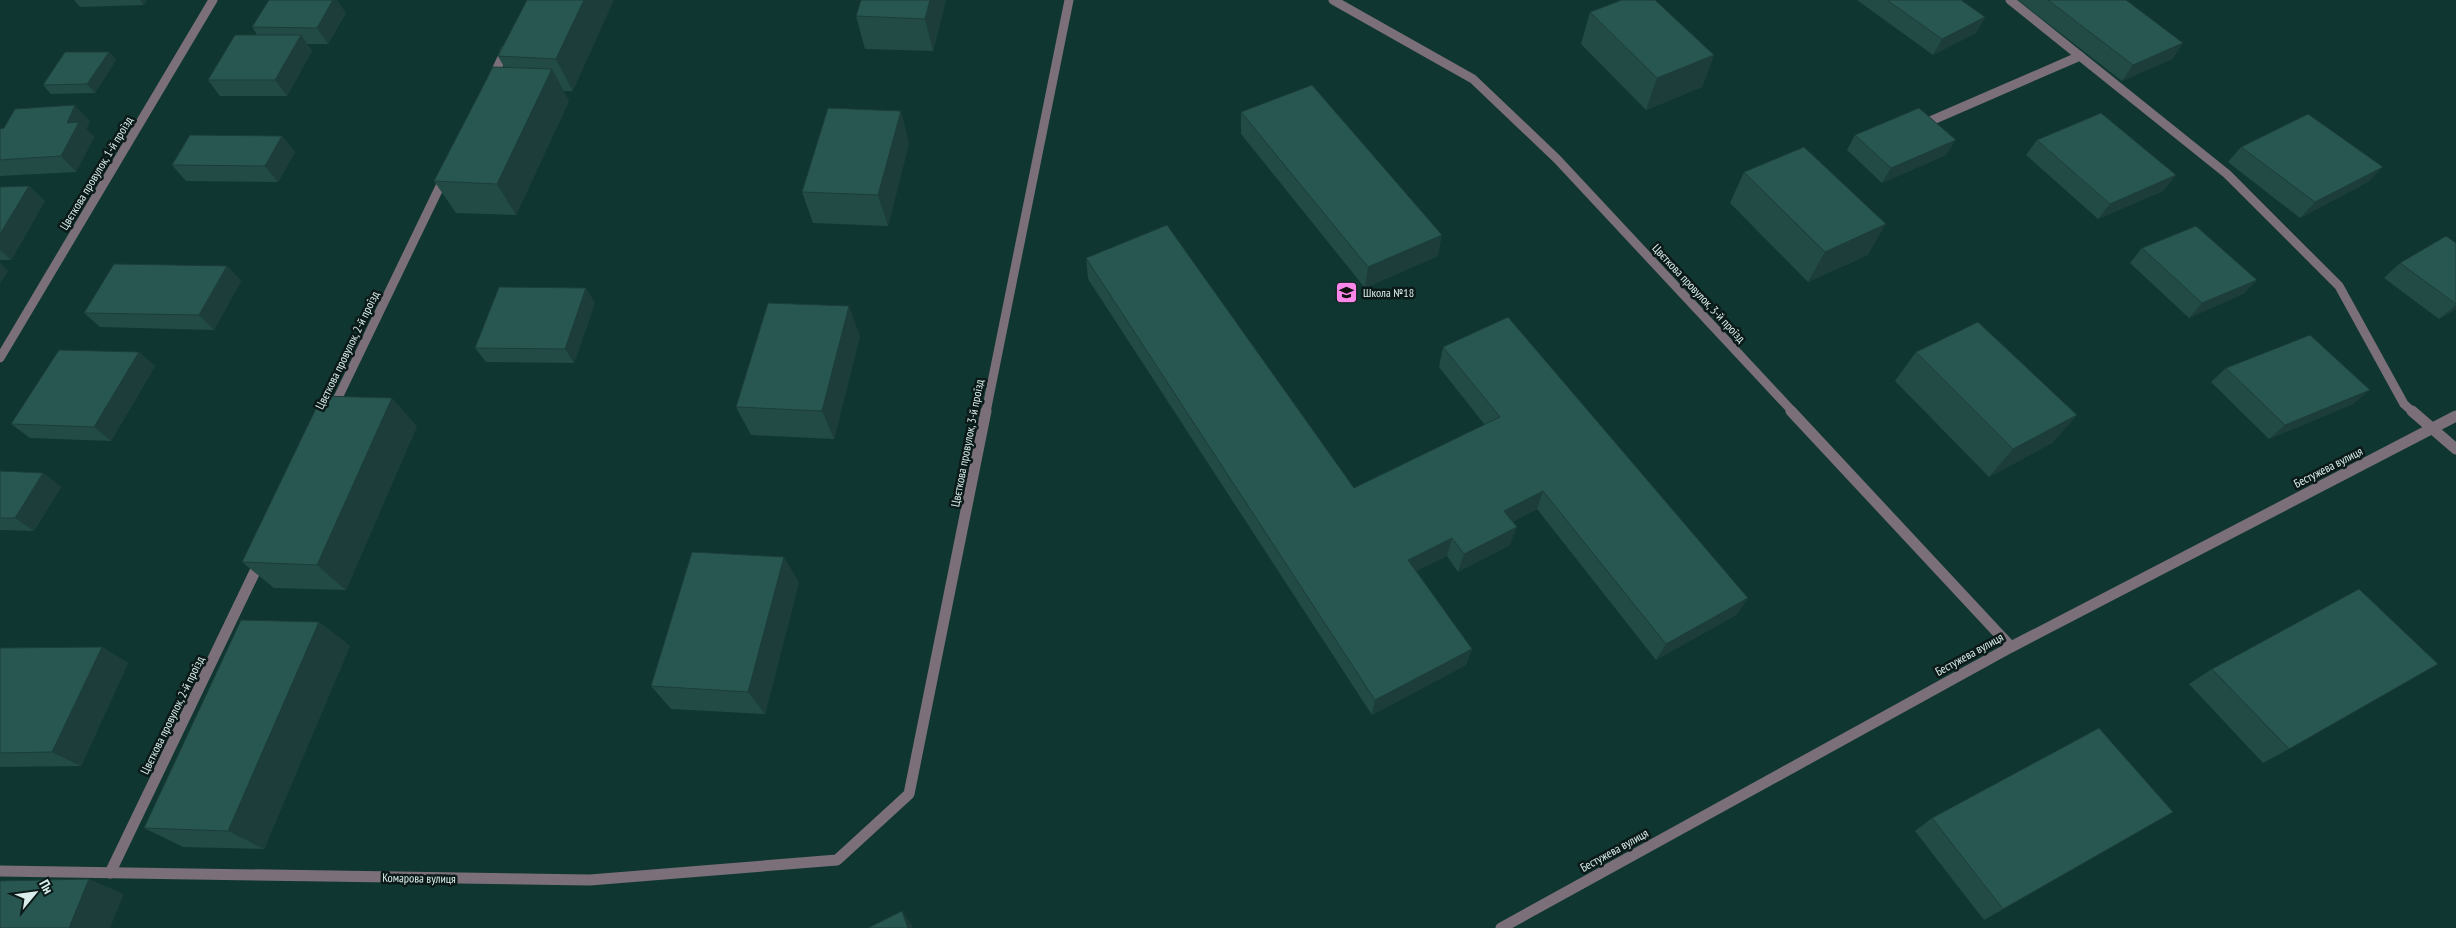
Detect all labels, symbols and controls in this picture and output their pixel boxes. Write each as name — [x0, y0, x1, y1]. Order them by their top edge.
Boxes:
street label: Цвєткова провулок, 1-й проїзд — [56, 113, 136, 232]
street label: Цвєткова провулок, 3-й проїзд — [1649, 240, 1749, 346]
school or university icon: Школа №18 — [1335, 280, 1359, 304]
place label: Школа №18 — [1363, 285, 1414, 300]
street label: Цвєткова провулок, 2-й проїзд — [312, 288, 382, 412]
street label: Цвєткова провулок, 3-й проїзд — [947, 377, 987, 508]
street label: Бестужева вулиця — [2291, 443, 2365, 491]
street label: Бестужева вулиця — [1932, 629, 2006, 679]
street label: Цвєткова провулок, 2-й проїзд — [137, 653, 207, 777]
street label: Бестужева вулиця — [1577, 825, 1651, 875]
north arrow — [10, 868, 60, 918]
street label: Комарова вулиця — [382, 870, 456, 886]
text: Пн — [35, 876, 58, 897]

